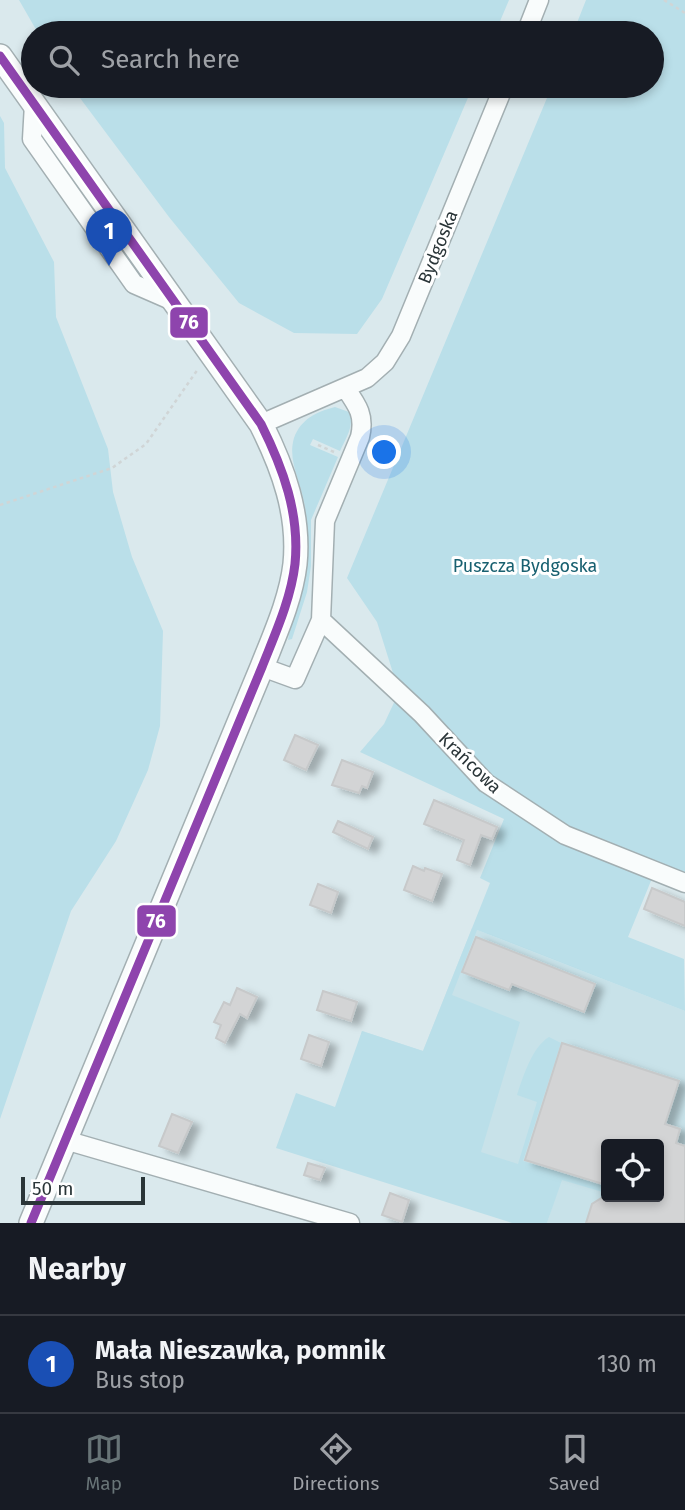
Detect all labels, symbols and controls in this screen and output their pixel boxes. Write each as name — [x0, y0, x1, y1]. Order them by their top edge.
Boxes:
search box — [21, 21, 664, 98]
icon: search — [45, 41, 83, 79]
text: Search here — [101, 44, 240, 75]
street label: Bydgoska — [413, 207, 463, 287]
pin: 1 — [86, 208, 132, 266]
line badge: 76 — [169, 306, 209, 339]
text: 76 — [179, 311, 199, 334]
your location — [367, 435, 401, 469]
park label: Puszcza Bydgoska — [453, 555, 597, 577]
street label: Krańcowa — [434, 728, 506, 798]
line badge: 76 — [136, 904, 177, 938]
text: 76 — [146, 910, 166, 933]
map controls — [601, 1139, 664, 1202]
button: locate — [601, 1139, 664, 1202]
scale bar — [21, 1174, 145, 1206]
text: 50 m — [32, 1177, 73, 1200]
text: Nearby — [28, 1251, 126, 1287]
text: Mała Nieszawka, pomnik — [95, 1335, 385, 1366]
text: 1 — [46, 1350, 56, 1378]
text: 130 m — [597, 1350, 657, 1378]
text: Bus stop — [95, 1366, 185, 1394]
tab: Map — [85, 1430, 123, 1495]
tab: Directions — [292, 1430, 379, 1495]
tab: Saved — [549, 1430, 600, 1495]

